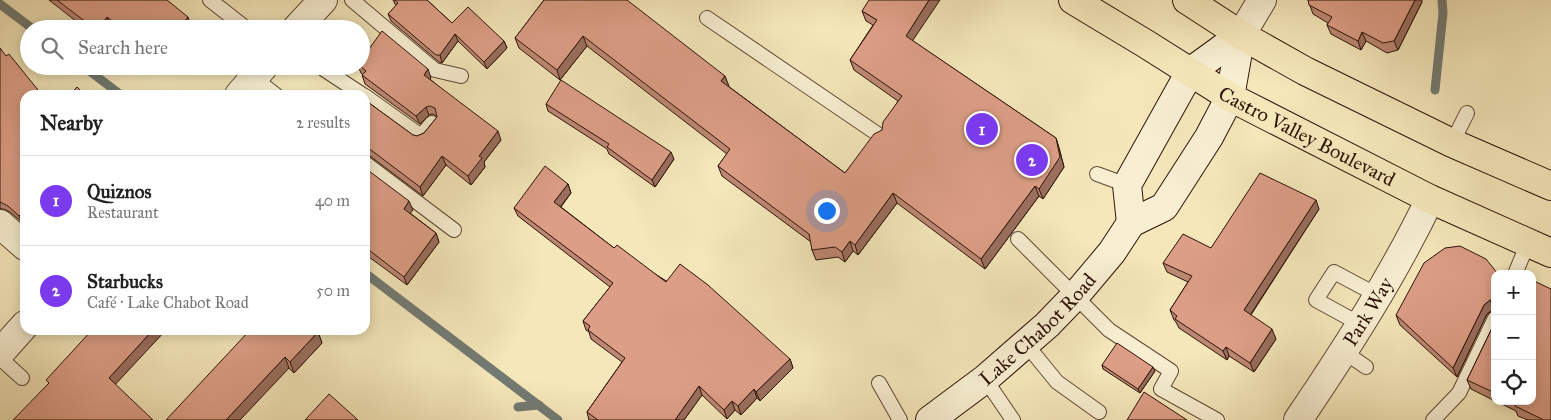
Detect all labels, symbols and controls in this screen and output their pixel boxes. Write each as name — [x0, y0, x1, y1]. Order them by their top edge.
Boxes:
search box — [20, 20, 370, 75]
icon: search — [38, 34, 66, 62]
text: Search here — [78, 36, 168, 59]
street label: Castro Valley Boulevard — [1214, 81, 1399, 191]
text: Nearby — [40, 110, 103, 136]
pin: 1 — [966, 110, 998, 148]
text: 2 results — [296, 113, 350, 132]
pin: 2 — [1016, 141, 1048, 179]
text: Quiznos — [87, 180, 152, 203]
text: 1 — [53, 191, 59, 210]
text: 40 m — [315, 191, 350, 210]
your location — [814, 198, 840, 224]
text: Restaurant — [87, 203, 159, 222]
street label: Lake Chabot Road — [974, 268, 1101, 390]
text: Starbucks — [87, 270, 163, 293]
map controls — [1491, 270, 1536, 405]
button: + — [1491, 270, 1536, 315]
street label: Park Way — [1338, 272, 1398, 350]
text: 2 — [52, 281, 60, 300]
text: 50 m — [316, 281, 350, 300]
text: Café · Lake Chabot Road — [87, 293, 249, 312]
button: − — [1491, 315, 1536, 360]
button: locate — [1491, 360, 1536, 405]

